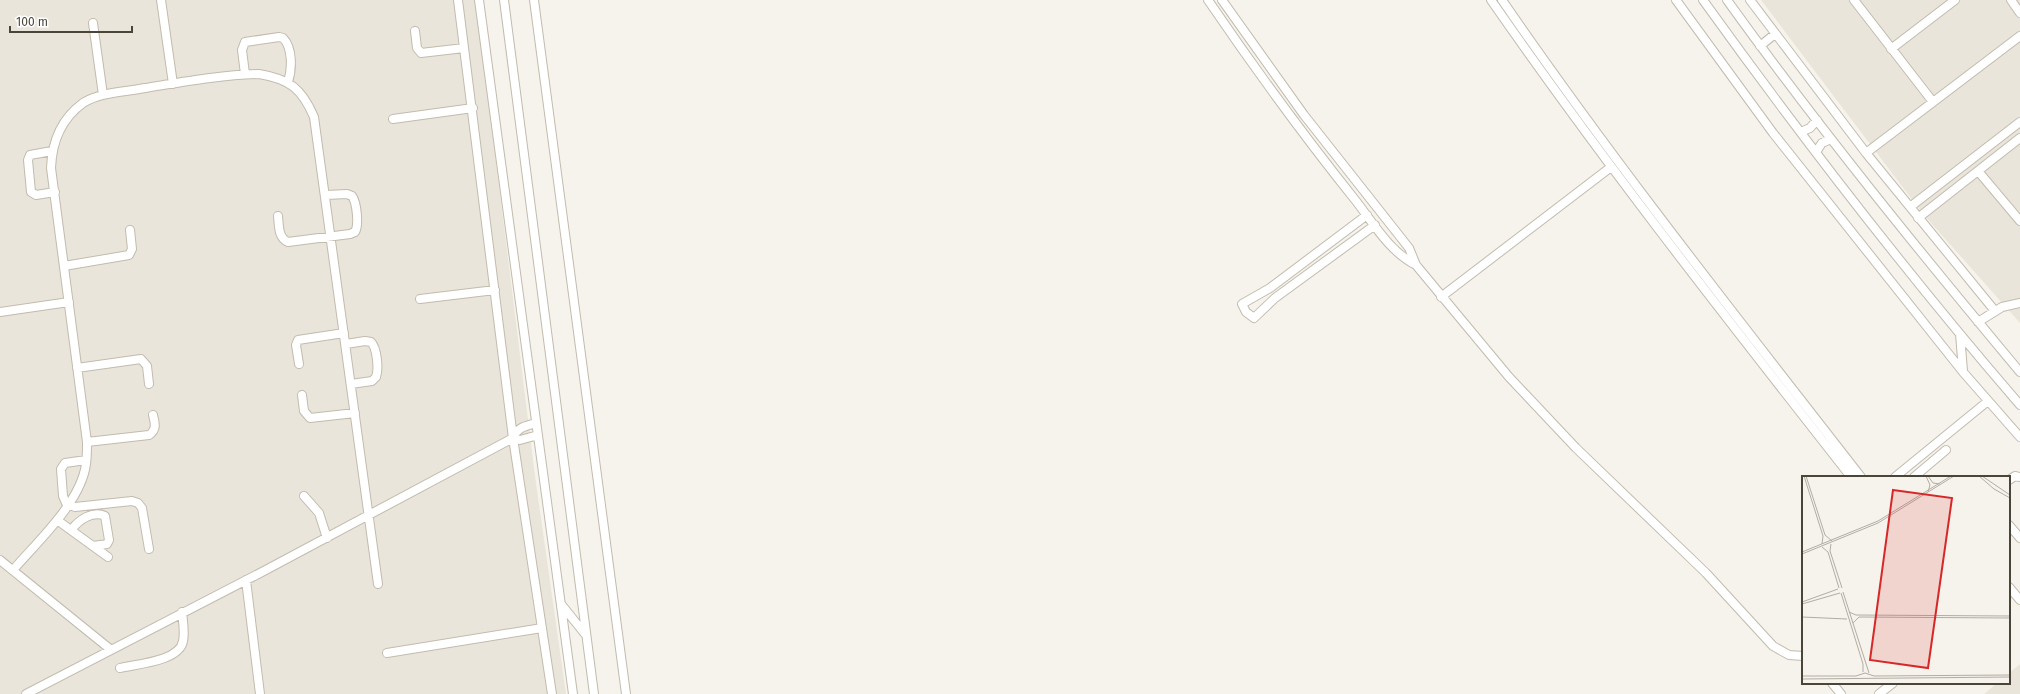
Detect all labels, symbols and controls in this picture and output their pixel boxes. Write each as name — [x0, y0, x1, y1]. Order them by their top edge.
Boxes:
scale bar — [10, 8, 132, 34]
text: 100 m — [16, 15, 48, 29]
inset map — [1802, 476, 2010, 684]

